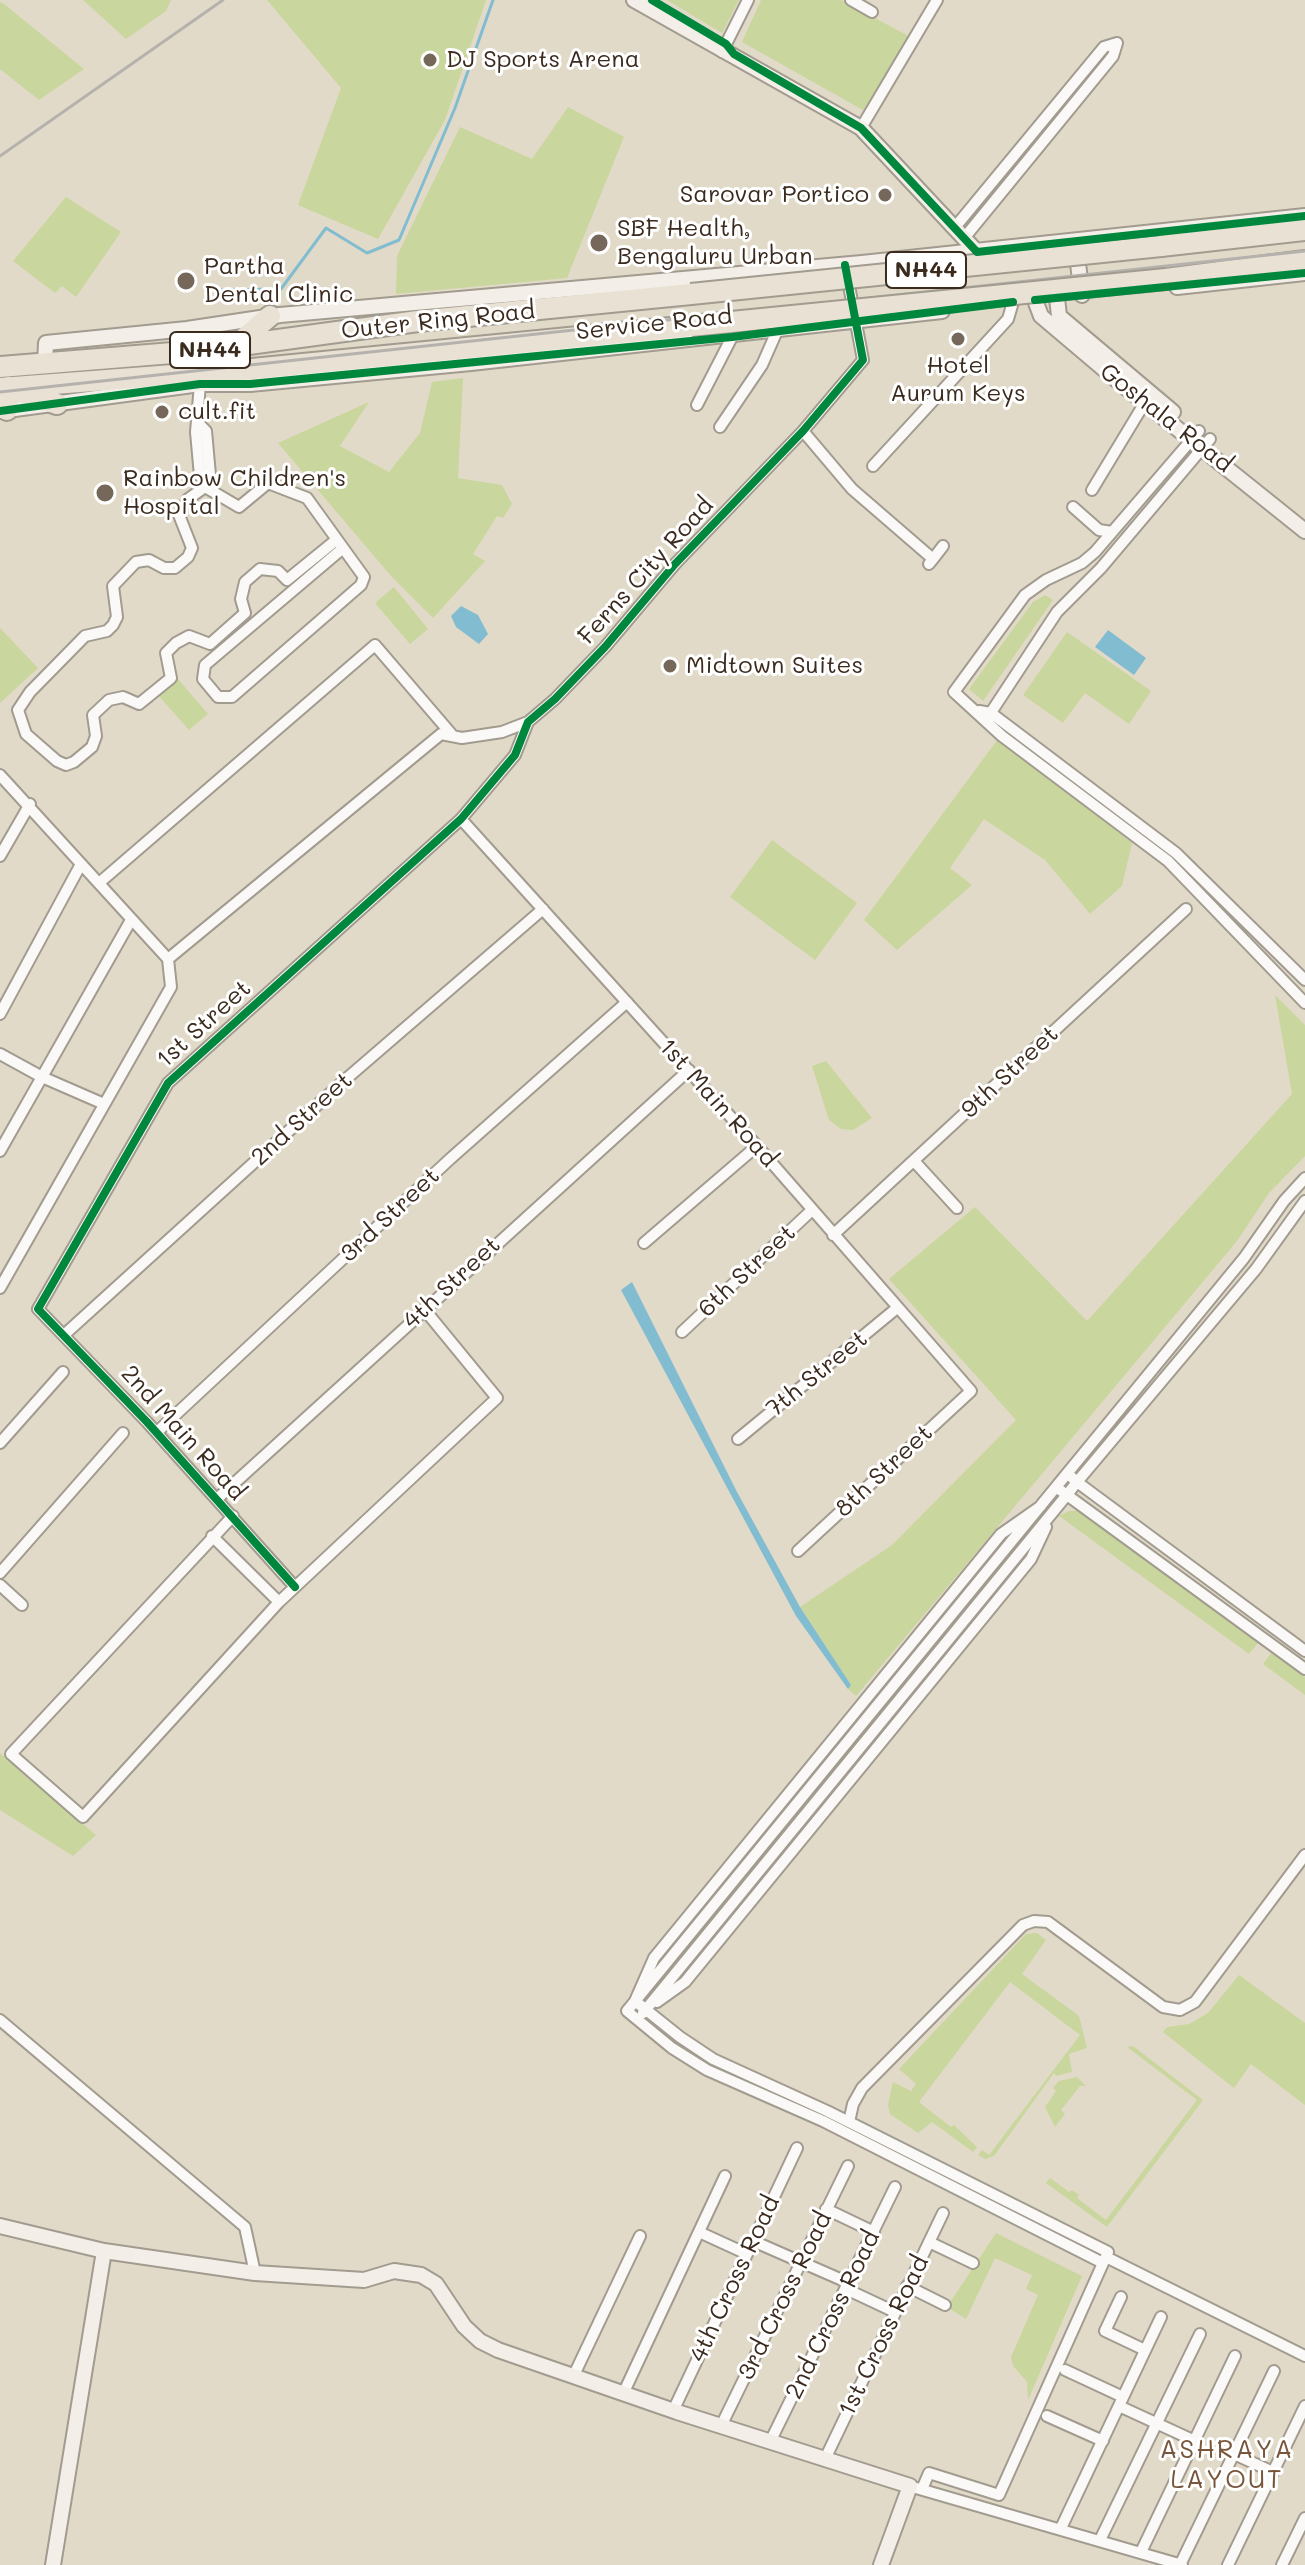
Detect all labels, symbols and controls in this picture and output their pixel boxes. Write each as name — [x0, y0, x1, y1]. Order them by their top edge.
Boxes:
place label: DJ Sports Arena — [446, 46, 640, 74]
marker: DJ Sports Arena — [421, 51, 439, 69]
place label: Sarovar Portico — [680, 181, 869, 209]
marker: Sarovar Portico — [876, 186, 894, 204]
place label: SBF Health, Bengaluru Urban — [617, 215, 813, 271]
marker: SBF Health, Bengaluru Urban — [588, 232, 610, 254]
road number: NH44 — [886, 252, 966, 288]
place label: Partha Dental Clinic — [204, 253, 353, 309]
marker: Partha Dental Clinic — [175, 270, 197, 292]
street label: Outer Ring Road — [340, 297, 536, 345]
street label: Service Road — [574, 301, 734, 347]
marker: Hotel Aurum Keys — [949, 330, 967, 348]
road number: NH44 — [170, 332, 250, 368]
place label: Hotel Aurum Keys — [890, 352, 1026, 408]
street label: Goshala Road — [1094, 357, 1238, 479]
place label: cult.fit — [178, 398, 256, 426]
marker: cult.fit — [153, 403, 171, 421]
place label: Rainbow Children's Hospital — [123, 465, 346, 521]
marker: Rainbow Children's Hospital — [94, 482, 116, 504]
street label: Ferns City Road — [572, 492, 720, 650]
place label: Midtown Suites — [686, 652, 863, 680]
marker: Midtown Suites — [661, 657, 679, 675]
street label: 1st Street — [151, 974, 257, 1074]
street label: 9th Street — [955, 1020, 1065, 1124]
street label: 1st Main Road — [653, 1033, 783, 1173]
street label: 2nd Street — [246, 1066, 358, 1172]
street label: 3rd Street — [334, 1162, 446, 1268]
street label: 6th Street — [692, 1219, 802, 1323]
street label: 4th Street — [397, 1231, 507, 1335]
street label: 7th Street — [761, 1325, 873, 1423]
street label: 2nd Main Road — [115, 1360, 251, 1506]
street label: 8th Street — [829, 1419, 939, 1523]
street label: 4th Cross Road — [684, 2191, 786, 2367]
street label: 3rd Cross Road — [732, 2207, 838, 2385]
street label: 2nd Cross Road — [780, 2226, 886, 2404]
street label: 1st Cross Road — [833, 2251, 935, 2421]
district label: ASHRAYA LAYOUT — [1160, 2434, 1294, 2496]

